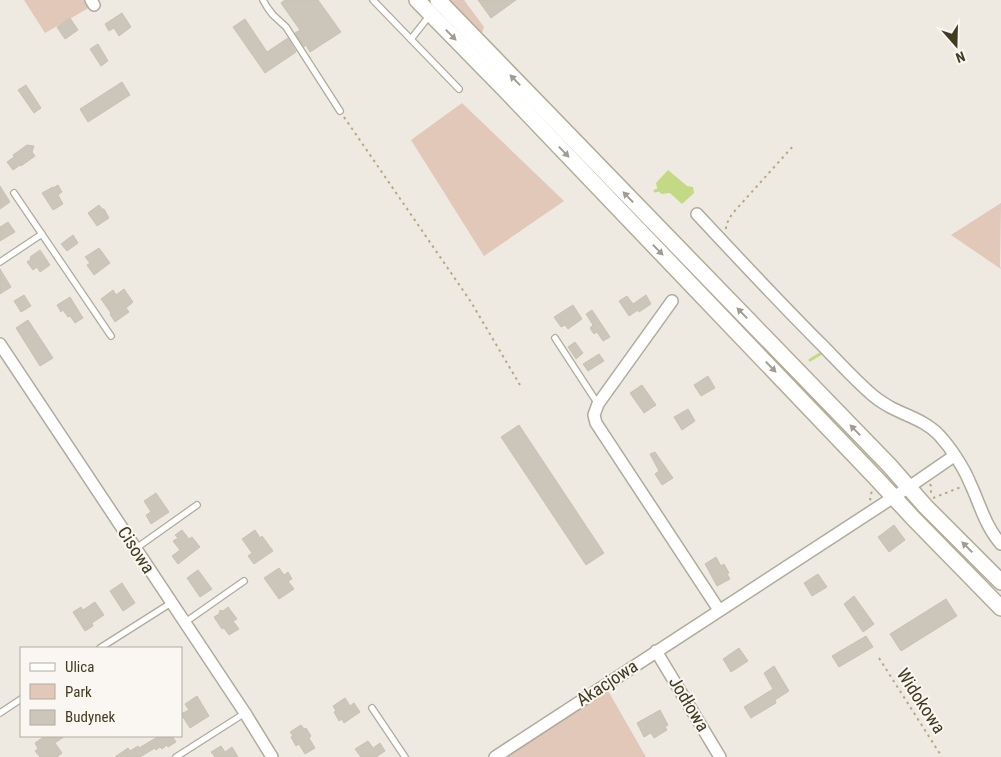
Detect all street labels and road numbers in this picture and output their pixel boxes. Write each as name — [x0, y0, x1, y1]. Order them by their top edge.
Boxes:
street label: Cisowa — [113, 522, 159, 577]
street label: Akacjowa — [572, 655, 641, 710]
street label: Widokowa — [893, 664, 950, 737]
street label: Jodłowa — [665, 672, 714, 735]

